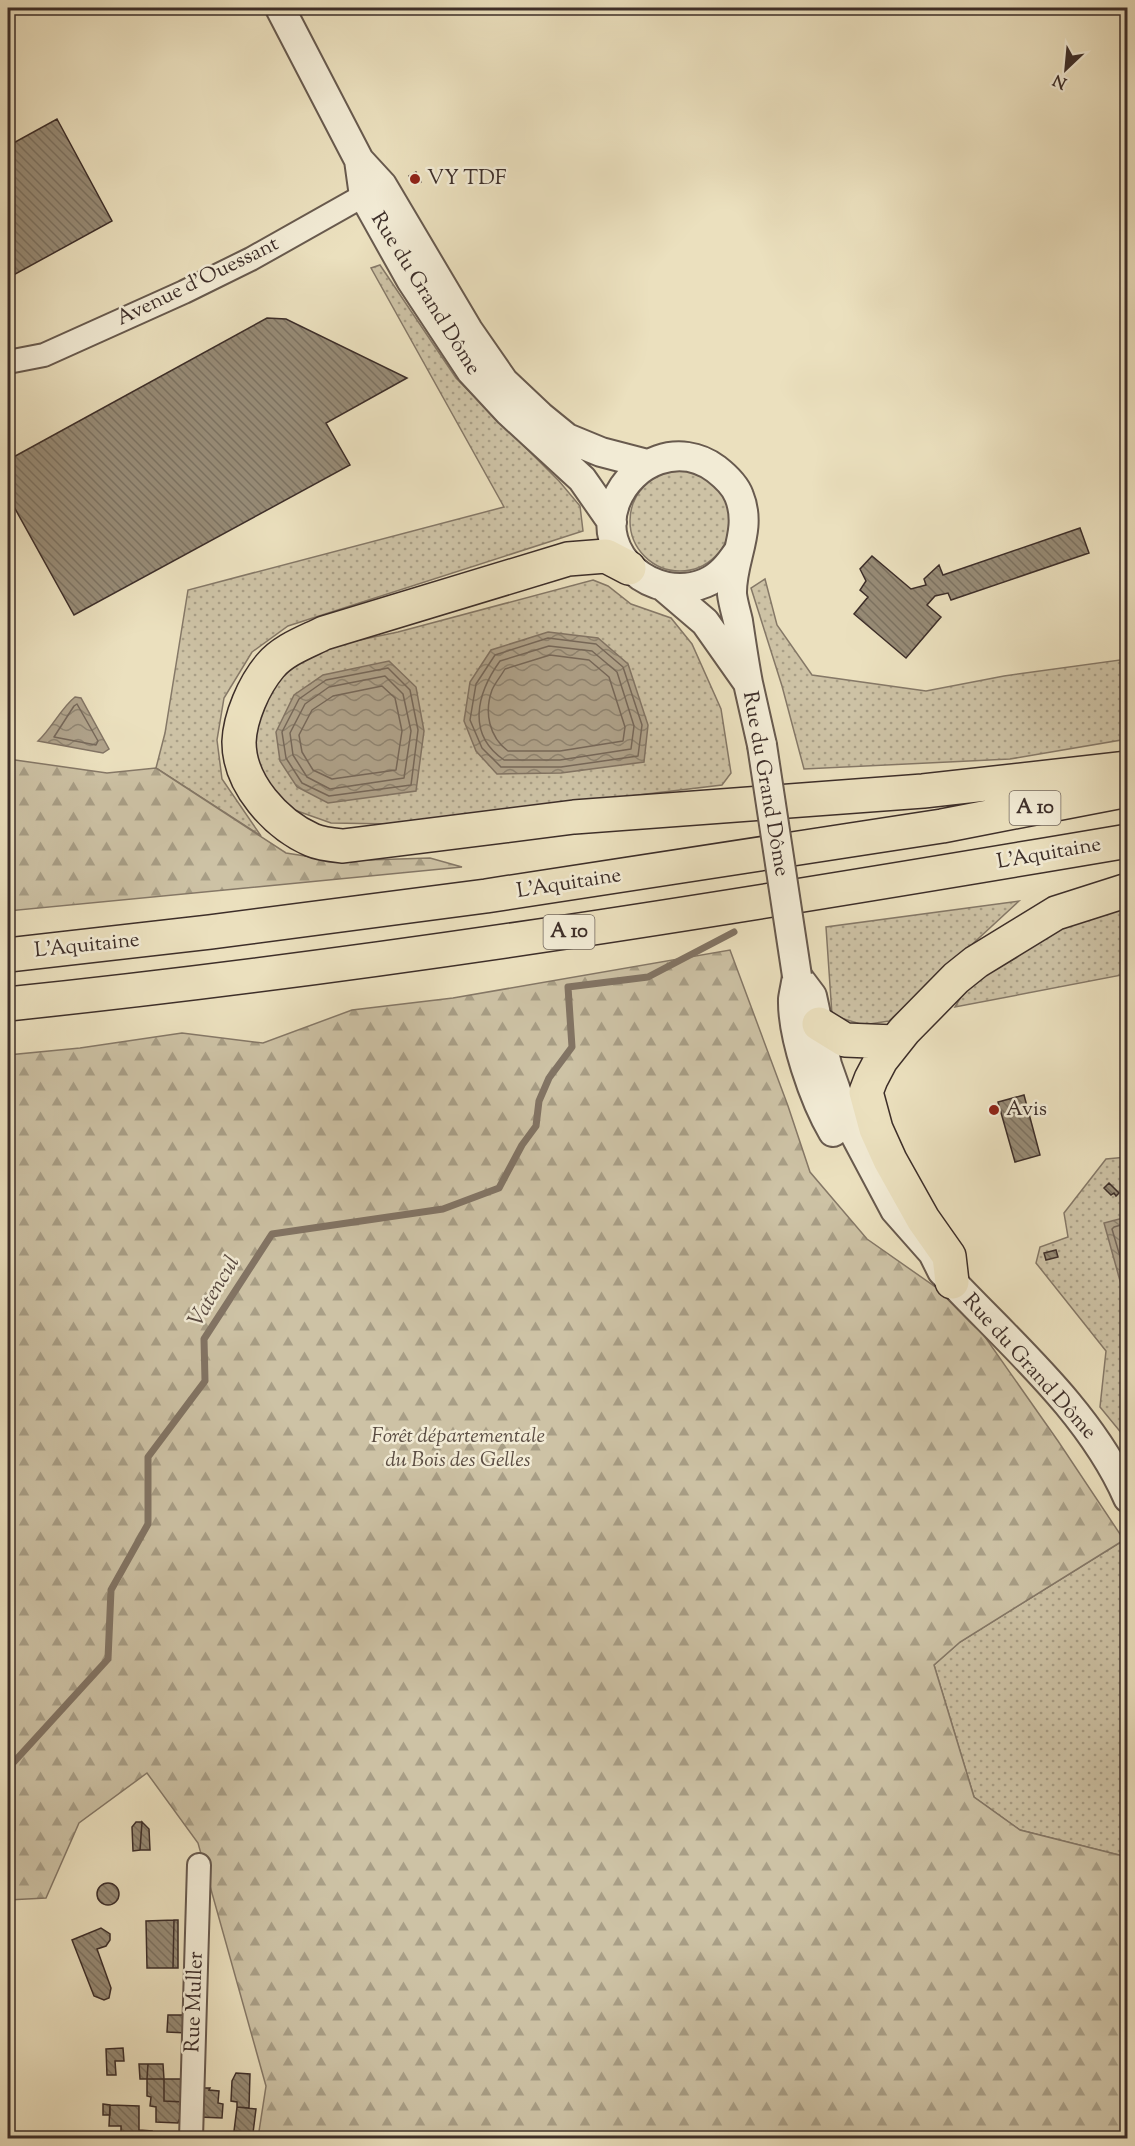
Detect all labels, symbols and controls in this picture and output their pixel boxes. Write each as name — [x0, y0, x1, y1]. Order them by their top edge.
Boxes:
north arrow — [1036, 39, 1096, 99]
text: N — [1050, 67, 1071, 93]
place label: VY TDF — [427, 164, 507, 194]
marker: VY TDF — [408, 172, 422, 186]
street label: Rue du Grand Dôme — [363, 207, 487, 381]
street label: Avenue d'Ouessant — [112, 230, 284, 334]
street label: Rue du Grand Dôme — [734, 689, 796, 879]
road number: A 10 — [1010, 791, 1060, 825]
street label: L'Aquitaine — [994, 830, 1104, 878]
street label: L'Aquitaine — [515, 861, 623, 907]
road number: A 10 — [544, 915, 594, 949]
street label: L'Aquitaine — [33, 926, 141, 966]
place label: Avis — [1006, 1095, 1047, 1125]
marker: Avis — [987, 1103, 1001, 1117]
water label: Vatencul — [181, 1250, 249, 1334]
street label: Rue du Grand Dôme — [955, 1287, 1103, 1447]
park label: Forêt départementale du Bois des Gelles — [371, 1422, 545, 1476]
street label: Rue Muller — [178, 1951, 212, 2053]

